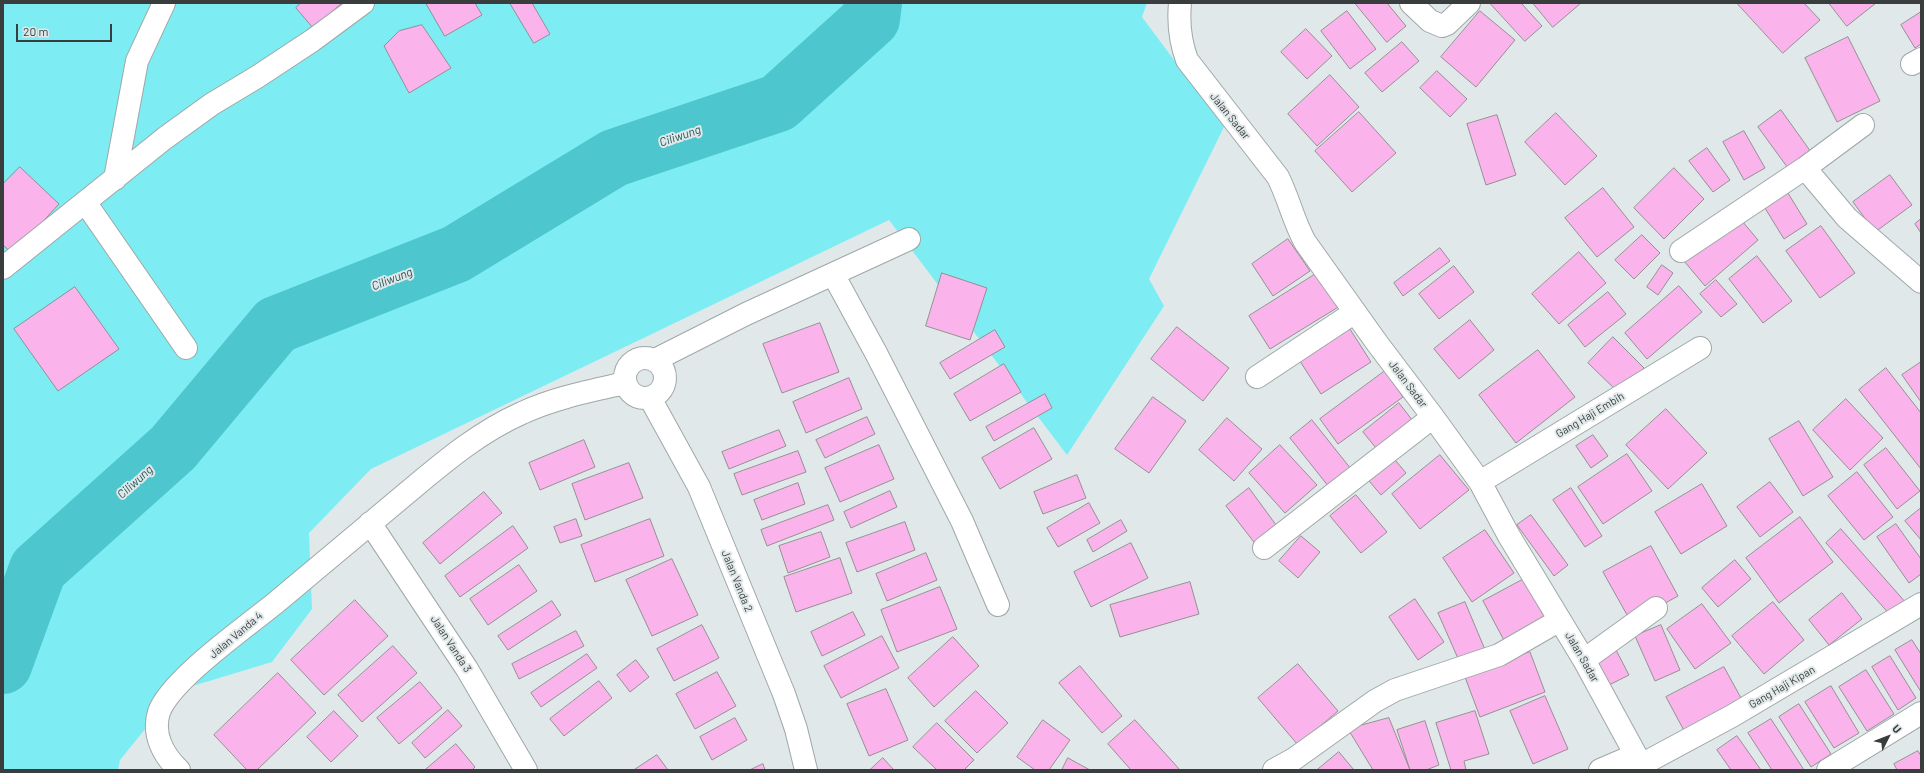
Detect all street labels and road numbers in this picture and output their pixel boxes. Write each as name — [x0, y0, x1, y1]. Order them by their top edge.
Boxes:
street label: Jalan Sadar — [1207, 90, 1253, 142]
street label: Jalan Sadar — [1386, 358, 1430, 410]
street label: Gang Haji Embih — [1553, 389, 1627, 441]
street label: Jalan Vanda 2 — [719, 548, 755, 614]
street label: Jalan Vanda 4 — [207, 609, 265, 661]
street label: Jalan Vanda 3 — [428, 613, 474, 675]
street label: Jalan Sadar — [1562, 629, 1602, 685]
street label: Gang Haji Kipan — [1747, 663, 1817, 711]

